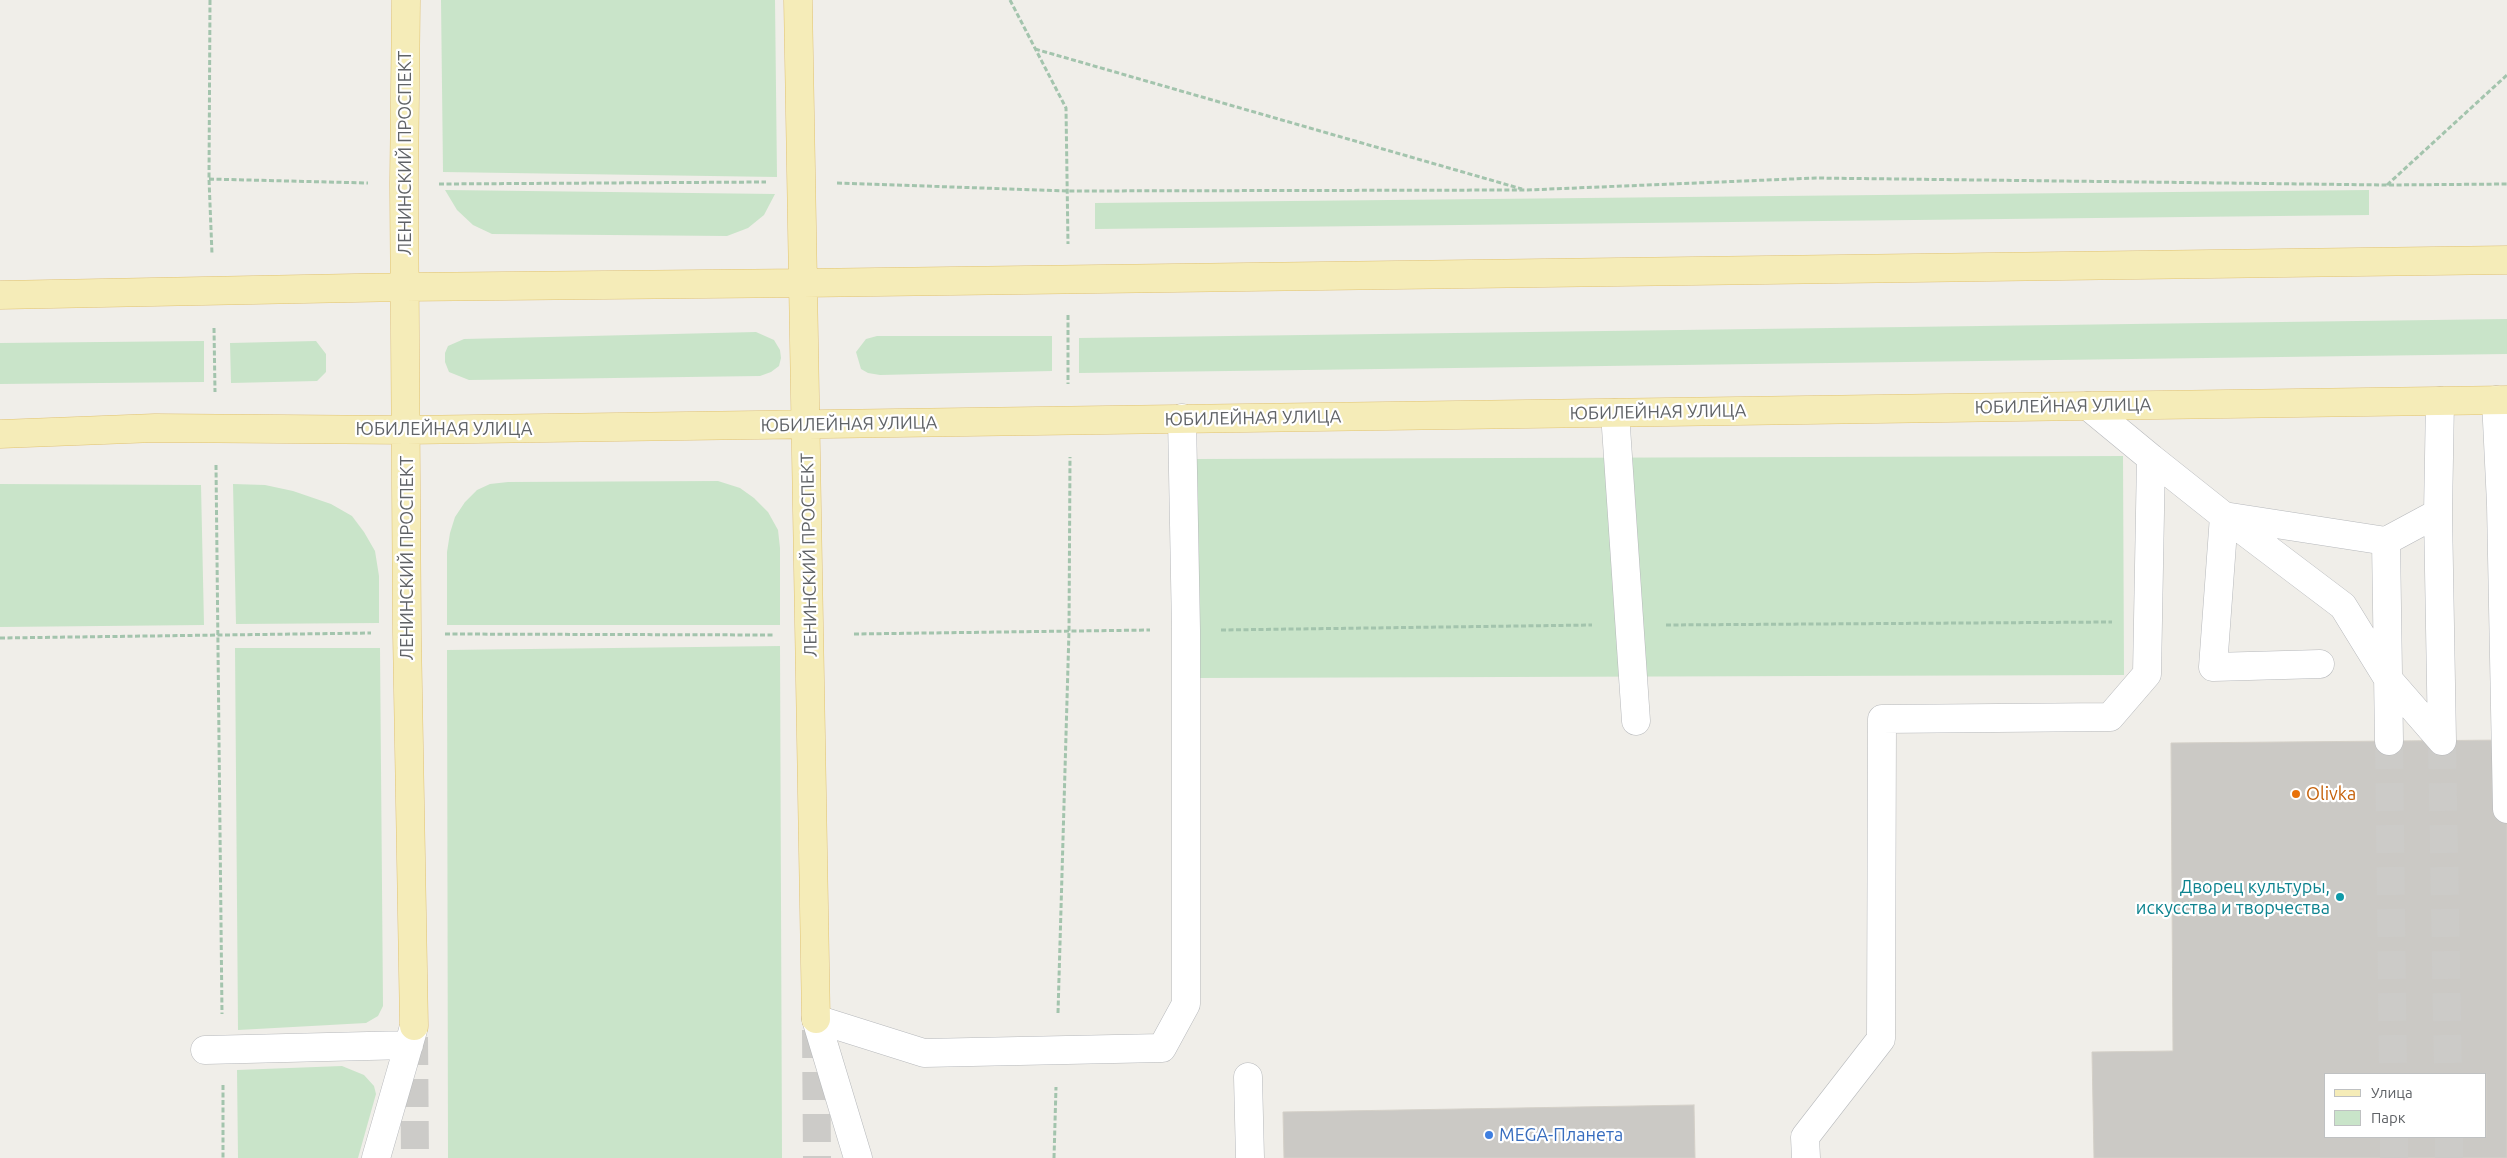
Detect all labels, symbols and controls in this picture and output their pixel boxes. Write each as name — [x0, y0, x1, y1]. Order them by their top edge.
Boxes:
street label: ЛЕНИНСКИЙ ПРОСПЕКТ — [394, 51, 416, 255]
street label: ЮБИЛЕЙНАЯ УЛИЦА — [1974, 394, 2152, 418]
street label: ЮБИЛЕЙНАЯ УЛИЦА — [1569, 400, 1747, 424]
street label: ЮБИЛЕЙНАЯ УЛИЦА — [1164, 406, 1342, 430]
street label: ЮБИЛЕЙНАЯ УЛИЦА — [760, 412, 938, 436]
street label: ЮБИЛЕЙНАЯ УЛИЦА — [356, 418, 532, 440]
street label: ЛЕНИНСКИЙ ПРОСПЕКТ — [796, 453, 822, 657]
street label: ЛЕНИНСКИЙ ПРОСПЕКТ — [396, 456, 418, 660]
place label: Olivka — [2306, 783, 2356, 805]
marker: Olivka — [2290, 788, 2302, 800]
place label: Дворец культуры, искусства и творчества — [2136, 876, 2330, 919]
marker: Дворец культуры, искусства и творчества — [2334, 891, 2346, 903]
legend — [2324, 1073, 2487, 1138]
text: Улица — [2371, 1084, 2413, 1101]
text: Парк — [2371, 1109, 2406, 1126]
place label: MEGA-Планета — [1499, 1124, 1623, 1146]
marker: MEGA-Планета — [1483, 1129, 1495, 1141]

